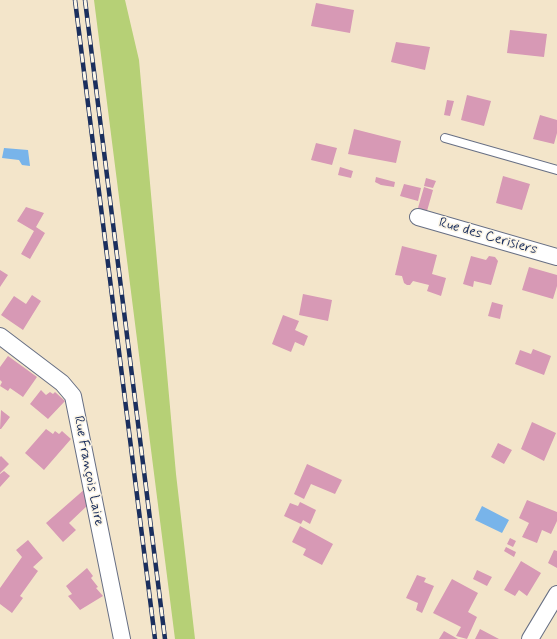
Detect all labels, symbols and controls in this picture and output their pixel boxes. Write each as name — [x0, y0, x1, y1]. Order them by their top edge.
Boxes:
street label: Rue des Cerisiers — [437, 215, 539, 259]
street label: Rue François Laire — [69, 415, 107, 527]

